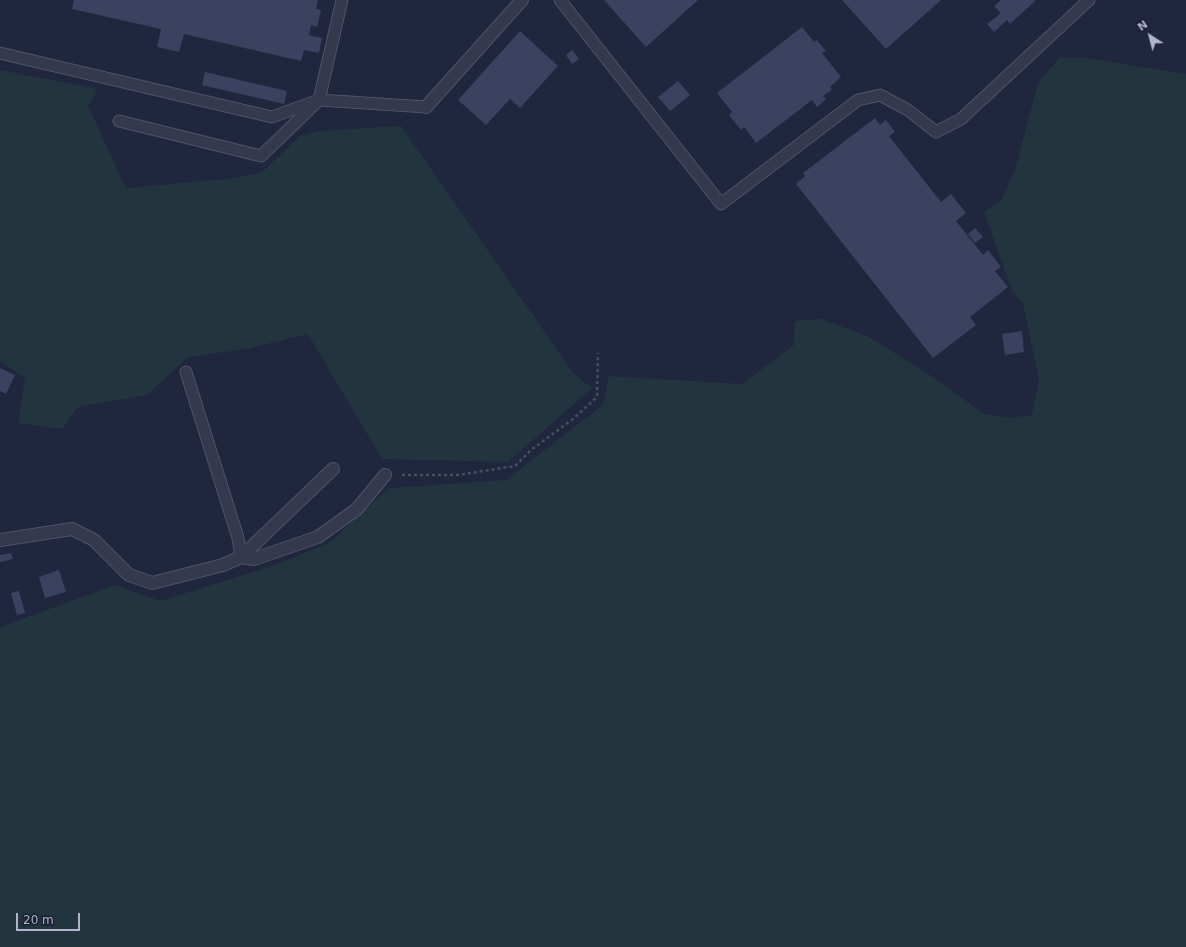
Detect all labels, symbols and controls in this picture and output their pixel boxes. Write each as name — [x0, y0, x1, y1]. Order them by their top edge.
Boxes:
north arrow — [1130, 16, 1170, 56]
text: N — [1135, 18, 1150, 34]
scale bar — [18, 905, 82, 931]
text: 20 m — [23, 913, 54, 927]

